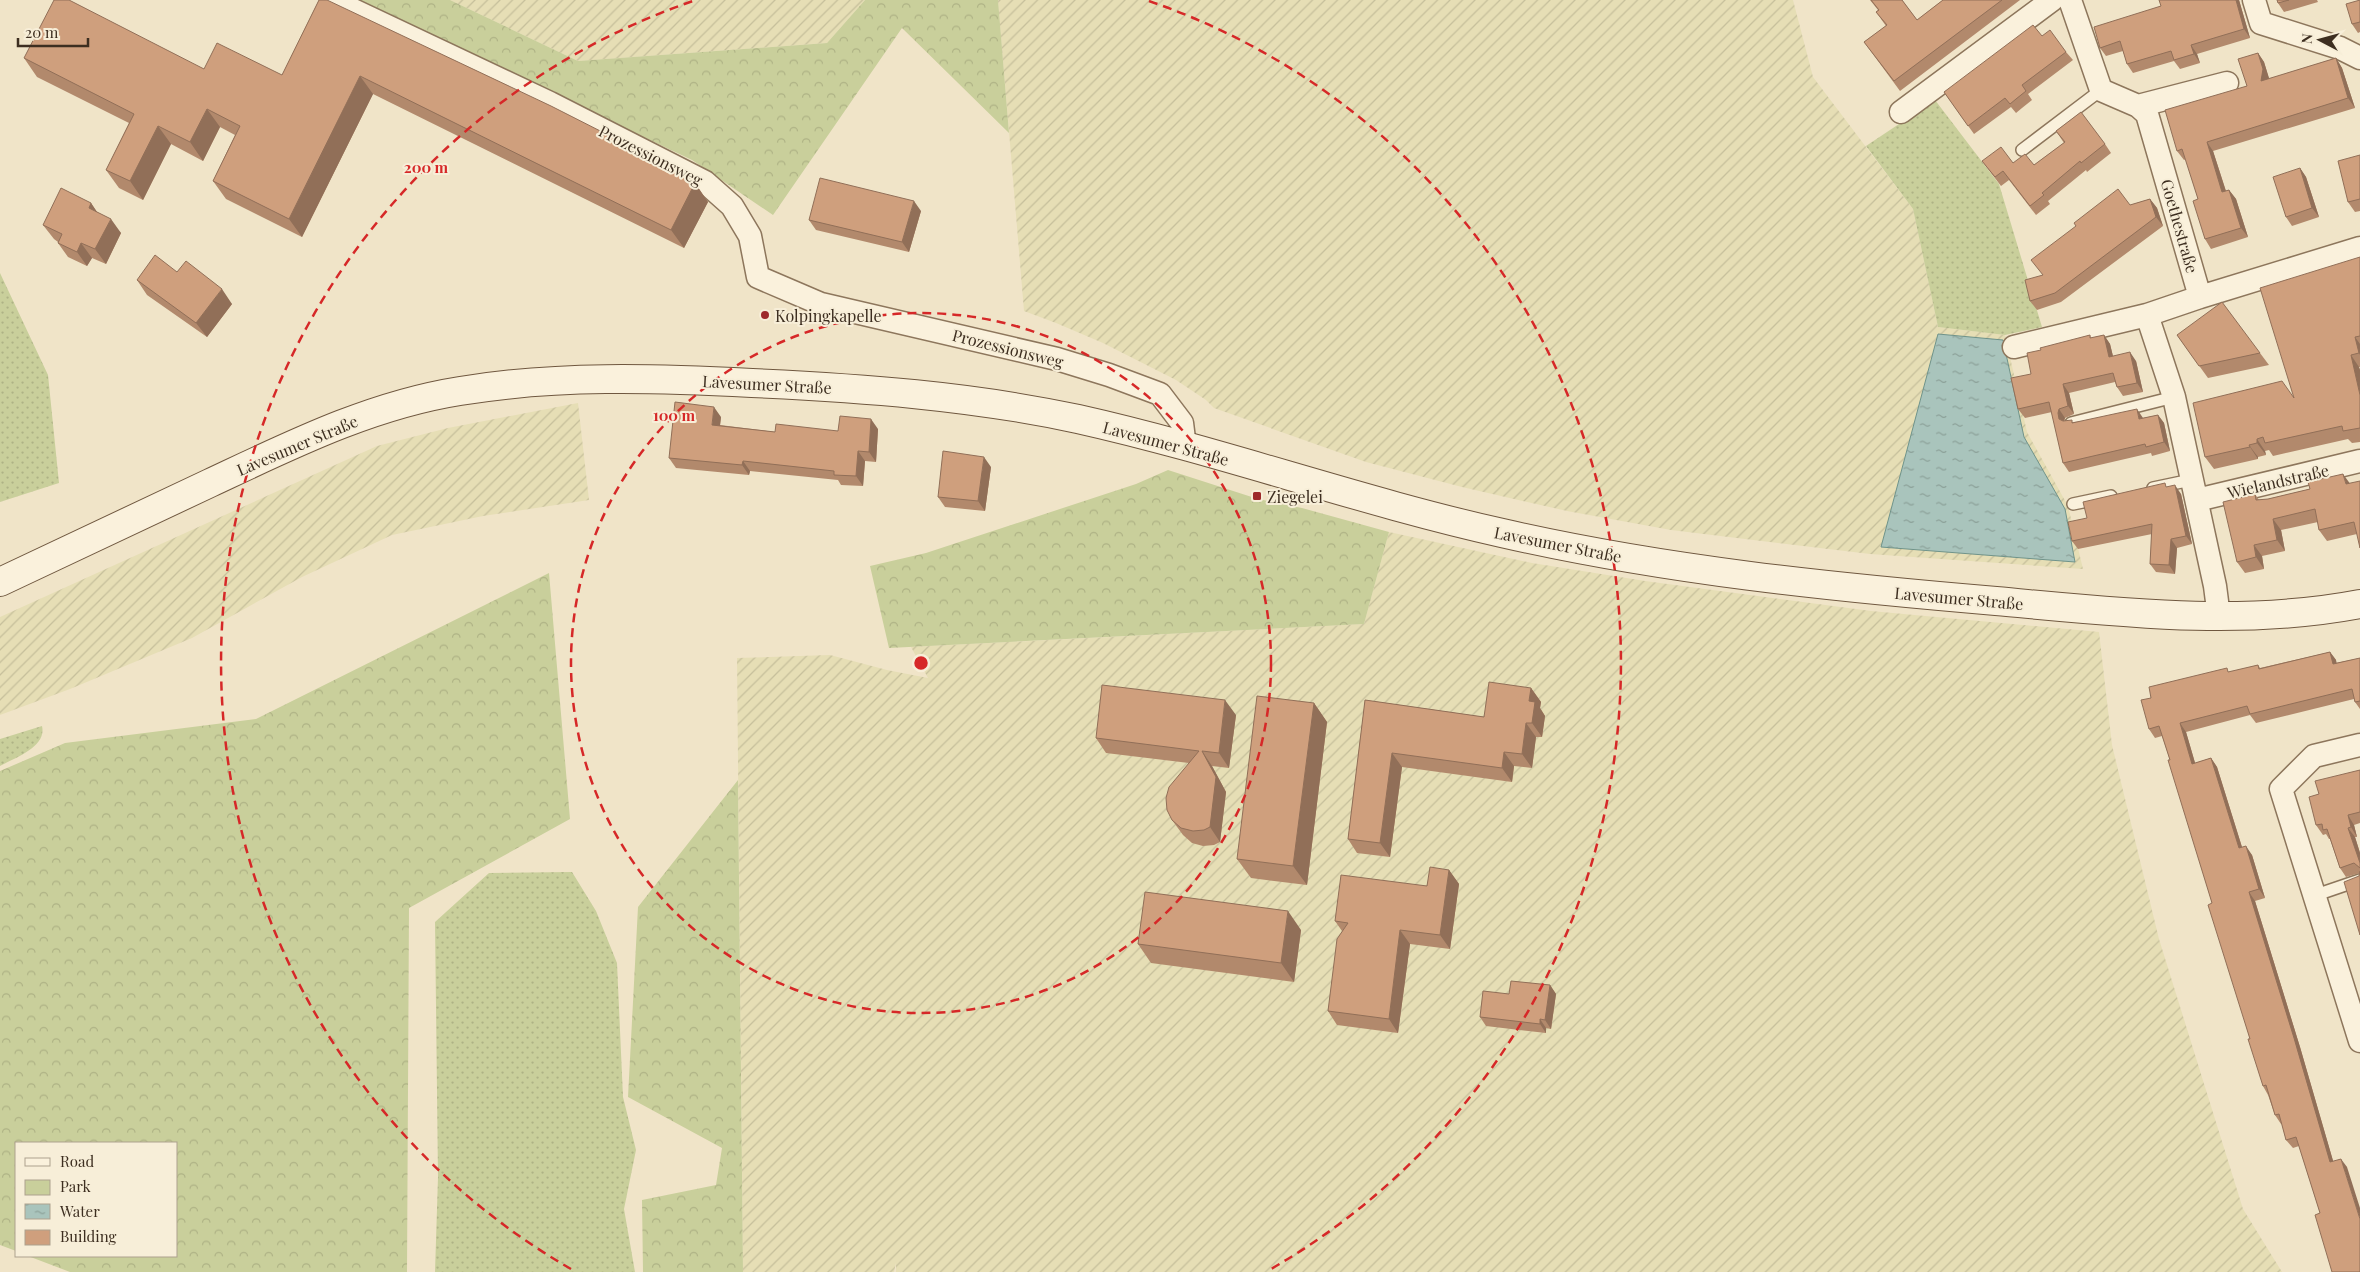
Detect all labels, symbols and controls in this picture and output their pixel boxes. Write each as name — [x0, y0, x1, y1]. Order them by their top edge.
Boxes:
scale bar — [18, 15, 88, 47]
north arrow — [2295, 15, 2345, 65]
text: 20 m — [25, 22, 59, 42]
text: N — [2297, 33, 2317, 45]
street label: Prozessionsweg — [596, 120, 707, 190]
text: 200 m — [404, 157, 449, 177]
street label: Goethestraße — [2157, 177, 2203, 275]
place label: Kolpingkapelle — [775, 305, 882, 326]
marker: Kolpingkapelle — [759, 309, 771, 321]
street label: Prozessionsweg — [950, 324, 1066, 372]
street label: Lavesumer Straße — [702, 370, 832, 398]
text: 100 m — [653, 405, 696, 425]
street label: Lavesumer Straße — [233, 410, 361, 480]
street label: Lavesumer Straße — [1101, 416, 1231, 470]
street label: Wielandstraße — [2224, 459, 2331, 503]
place label: Ziegelei — [1267, 486, 1323, 507]
marker: Ziegelei — [1251, 490, 1263, 502]
street label: Lavesumer Straße — [1492, 521, 1624, 567]
street label: Lavesumer Straße — [1894, 582, 2024, 614]
centre of rings — [912, 654, 930, 672]
legend — [15, 1142, 178, 1257]
text: Road — [60, 1151, 94, 1171]
text: Park — [60, 1176, 92, 1196]
text: Water — [59, 1201, 100, 1221]
text: Building — [60, 1226, 117, 1246]

